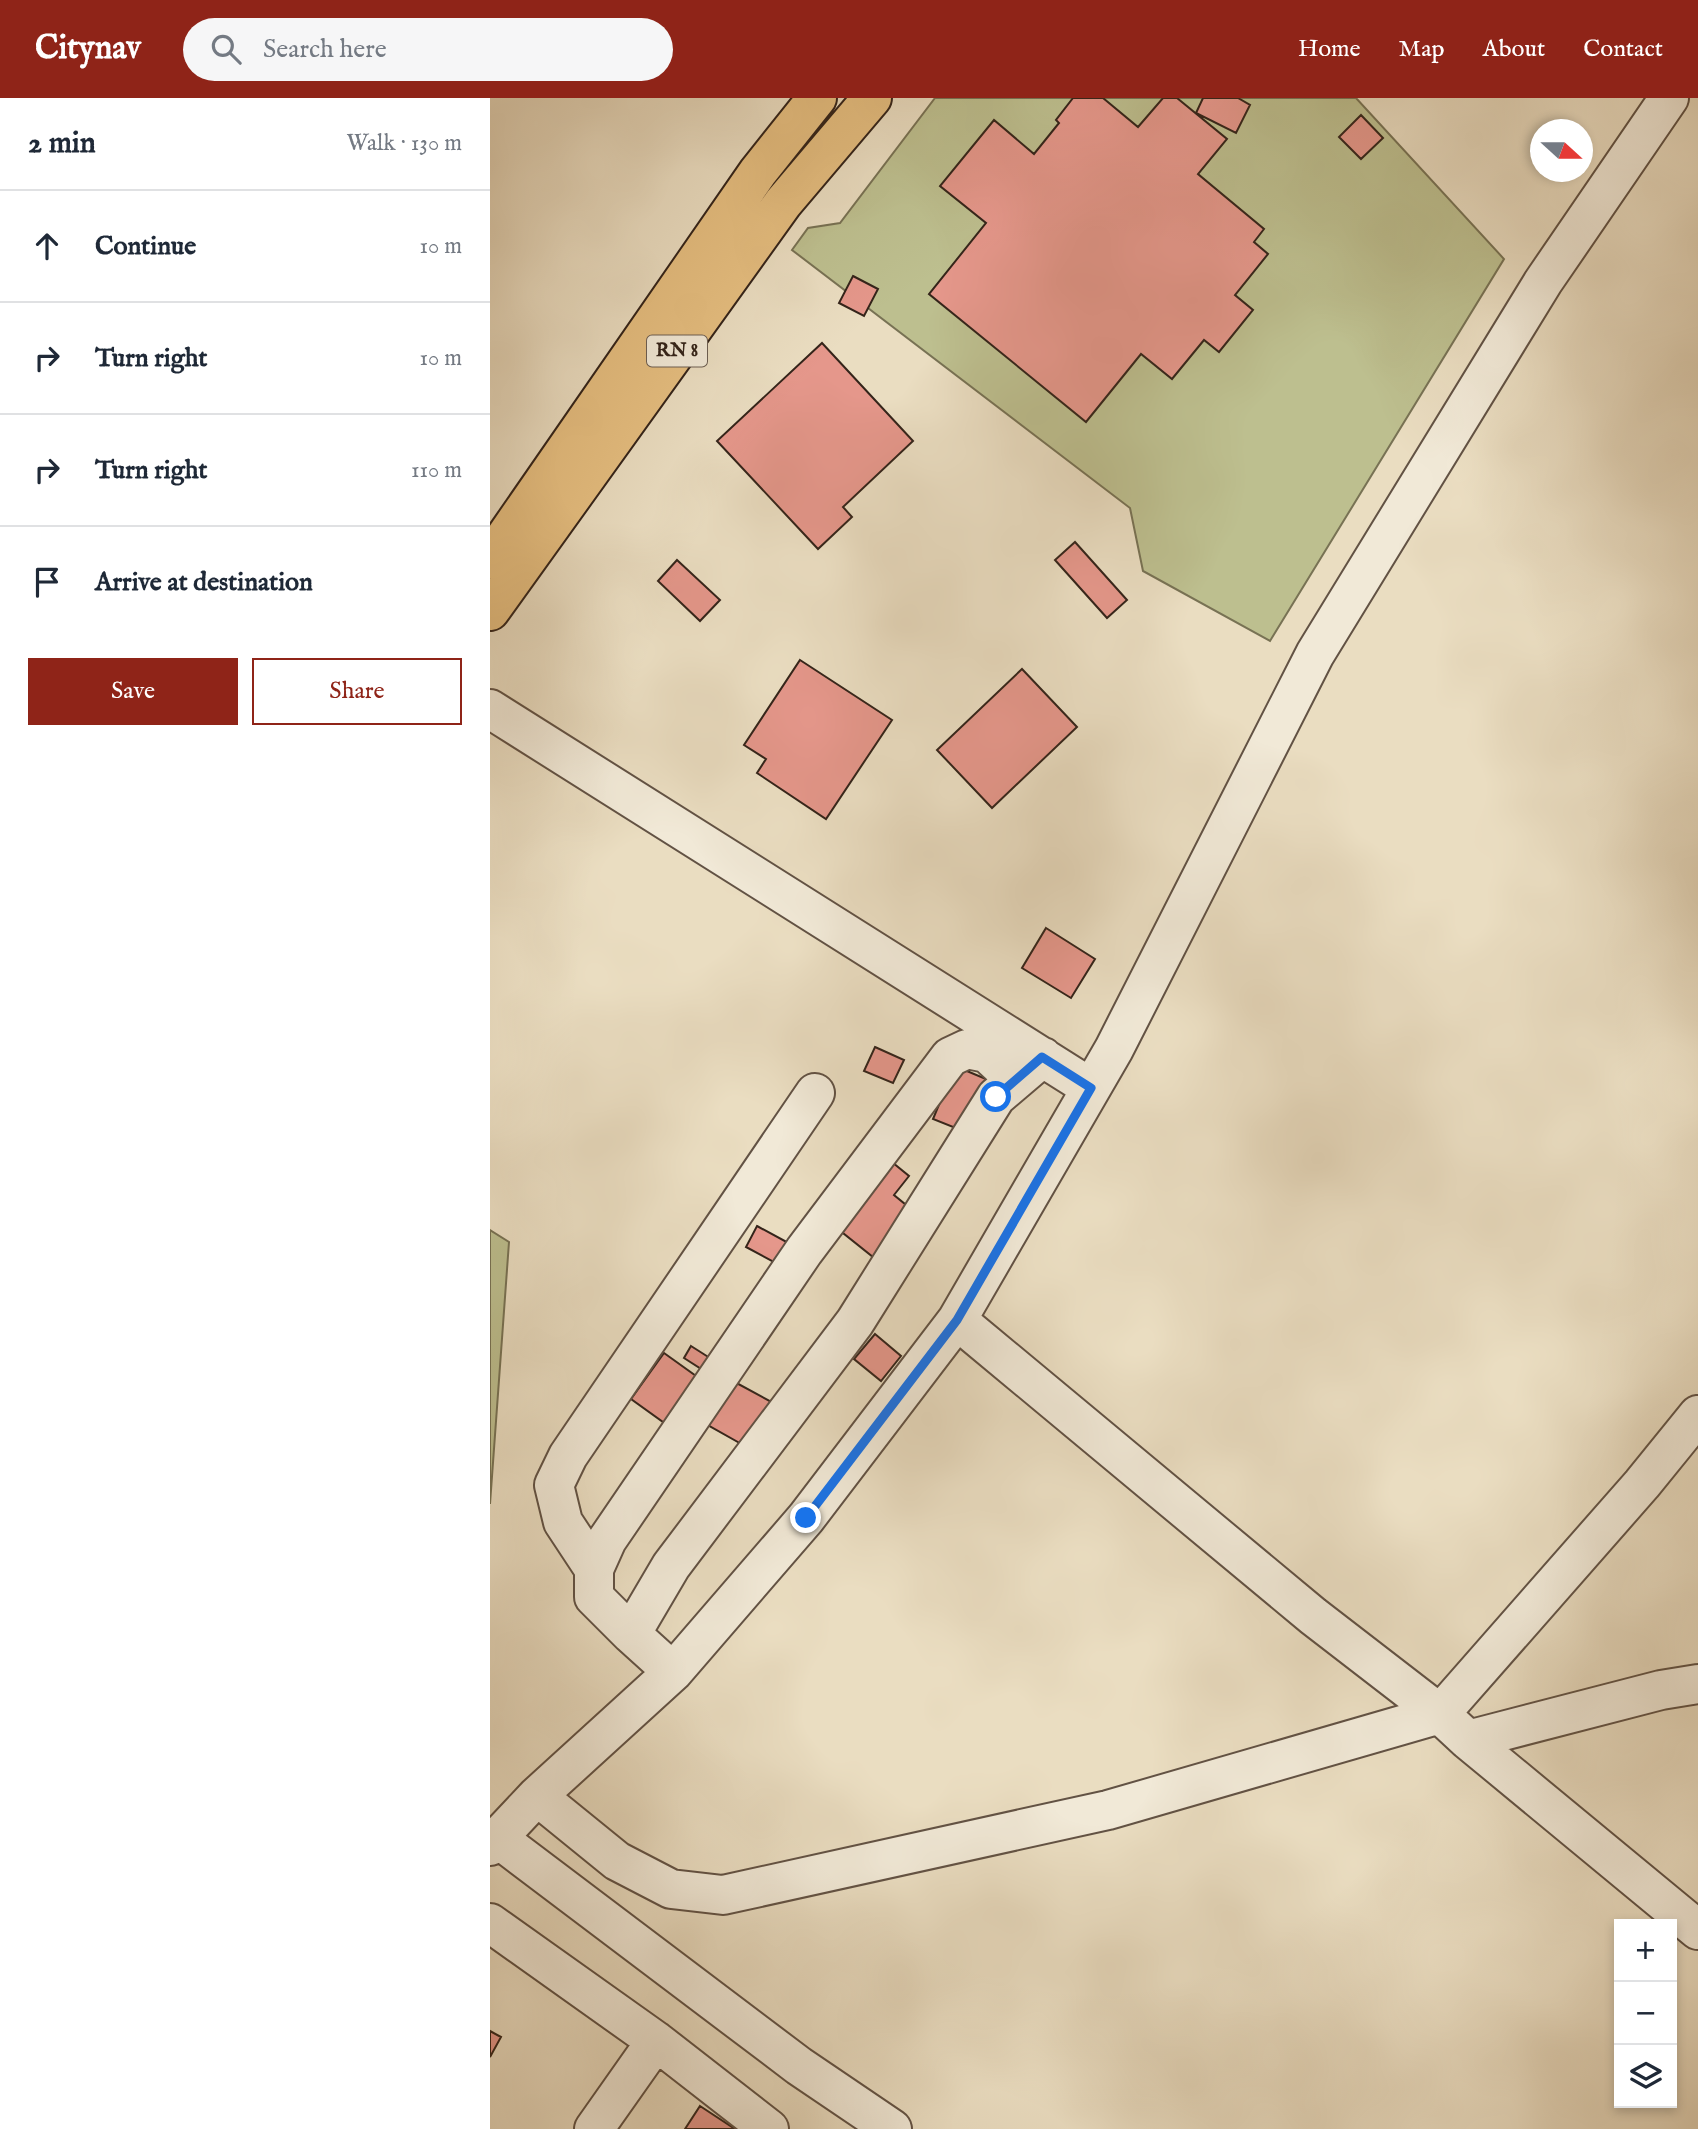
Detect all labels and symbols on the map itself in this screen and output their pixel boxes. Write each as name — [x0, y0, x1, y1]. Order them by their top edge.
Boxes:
north arrow — [1530, 119, 1593, 182]
road number: RN 8 — [647, 336, 707, 366]
route start — [980, 1081, 1011, 1112]
route end — [790, 1502, 821, 1533]

